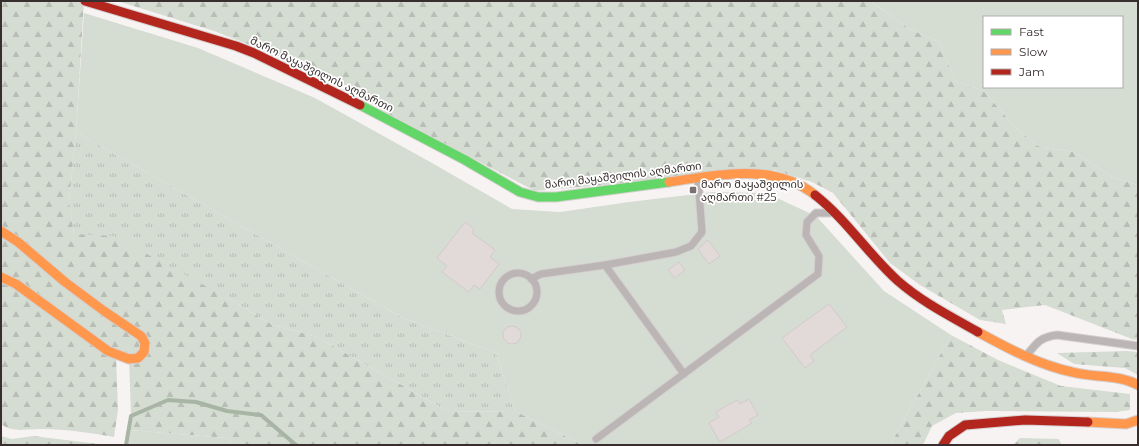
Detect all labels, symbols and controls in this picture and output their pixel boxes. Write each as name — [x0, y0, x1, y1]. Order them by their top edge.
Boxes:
legend — [983, 16, 1123, 88]
text: Fast — [1019, 24, 1044, 39]
street label: მარო მაყაშვილის აღმართი — [248, 33, 396, 115]
text: Slow — [1019, 44, 1048, 59]
text: Jam — [1018, 64, 1045, 79]
street label: მარო მაყაშვილის აღმართი — [544, 158, 702, 192]
place label: მარო მაყაშვილის აღმართი #25 — [701, 177, 804, 204]
marker: მარო მაყაშვილის აღმართი #25 — [688, 185, 698, 195]

